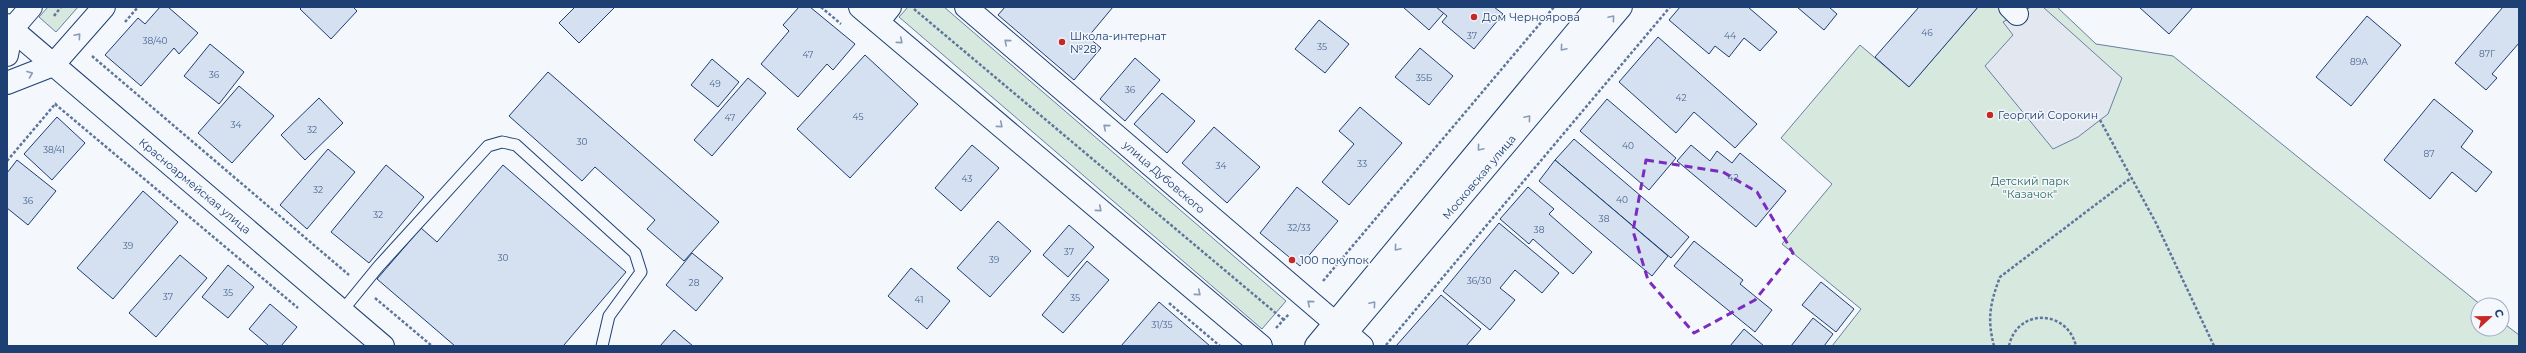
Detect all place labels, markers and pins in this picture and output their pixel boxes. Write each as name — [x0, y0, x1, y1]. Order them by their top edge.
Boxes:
place label: Дом Черноярова — [1482, 10, 1580, 24]
marker: Дом Черноярова — [1469, 12, 1479, 22]
place label: Школа-интернат №28 — [1070, 29, 1167, 56]
marker: Школа-интернат №28 — [1057, 37, 1067, 47]
place label: Георгий Сорокин — [1998, 108, 2098, 122]
marker: Георгий Сорокин — [1985, 110, 1995, 120]
place label: 100 покупок — [1300, 253, 1370, 267]
marker: 100 покупок — [1287, 255, 1297, 265]

